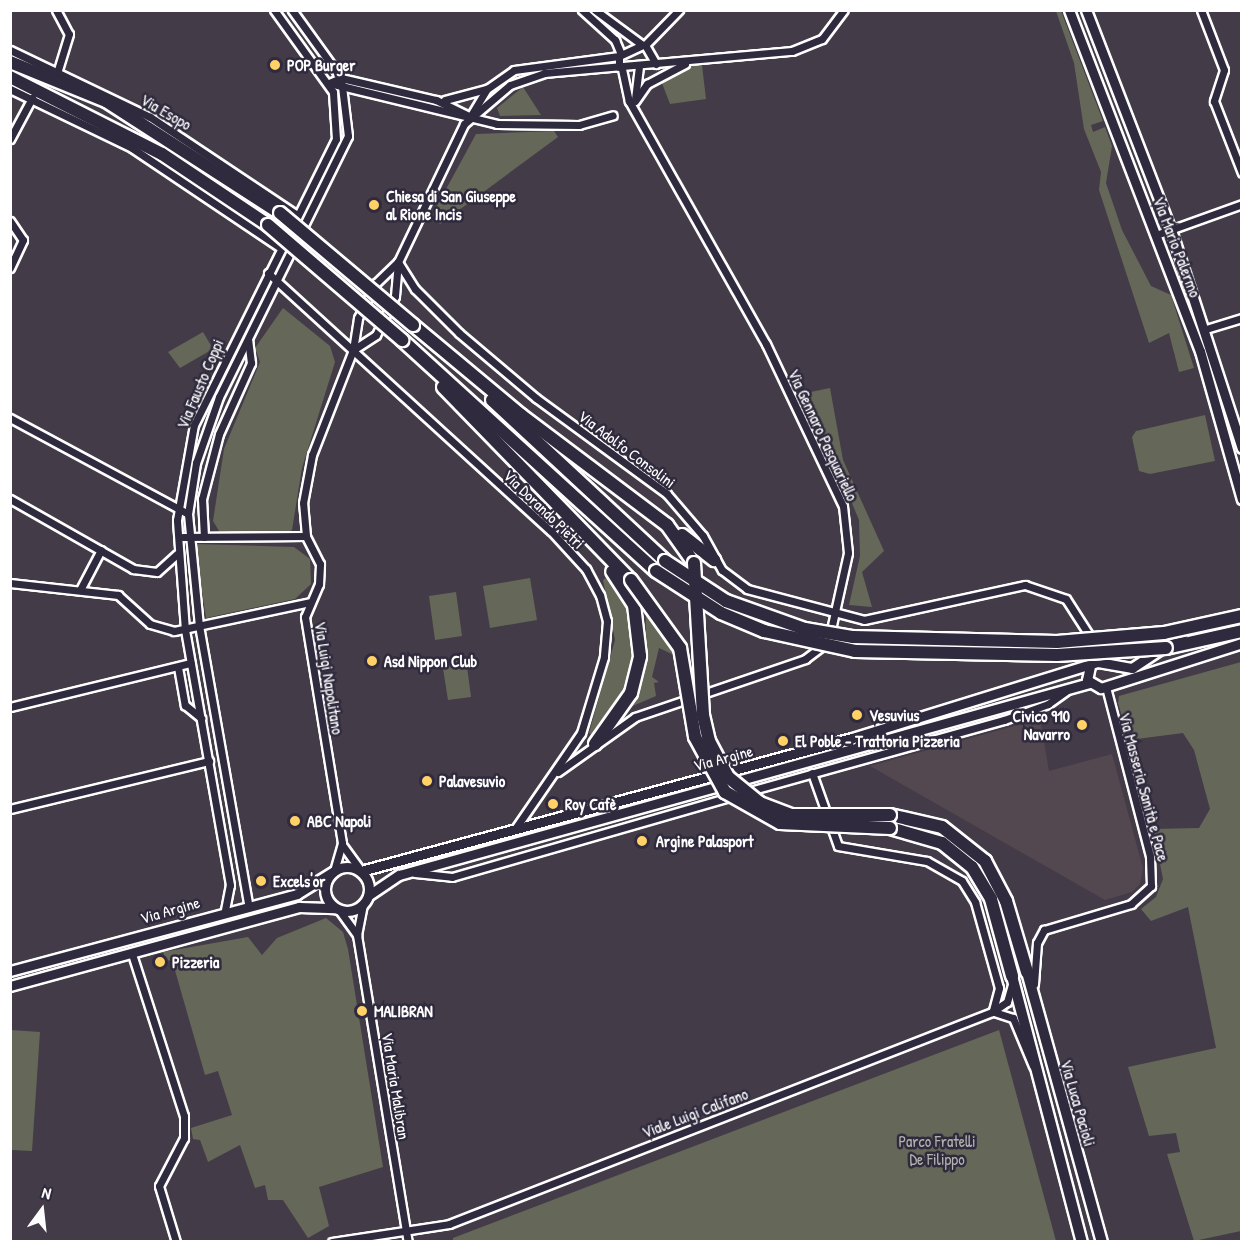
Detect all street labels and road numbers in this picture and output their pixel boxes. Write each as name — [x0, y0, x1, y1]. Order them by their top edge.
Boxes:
street label: Via Esopo — [137, 90, 195, 134]
street label: Via Mario Palermo — [1149, 194, 1205, 300]
street label: Via Fausto Coppi — [173, 336, 227, 432]
street label: Via Gennaro Pasquariello — [784, 366, 862, 504]
street label: Via Adolfo Consolini — [575, 406, 679, 492]
street label: Via Dorando Pietri — [499, 465, 589, 553]
street label: Via Luigi Napolitano — [311, 620, 347, 736]
street label: Via Masseria Sanità e Pace — [1115, 711, 1173, 863]
street label: Via Argine — [691, 741, 755, 775]
street label: Via Argine — [138, 892, 202, 928]
street label: Via Maria Malibran — [378, 1031, 414, 1141]
street label: Via Luca Pacioli — [1056, 1058, 1100, 1148]
street label: Viale Luigi Califano — [639, 1084, 751, 1142]

